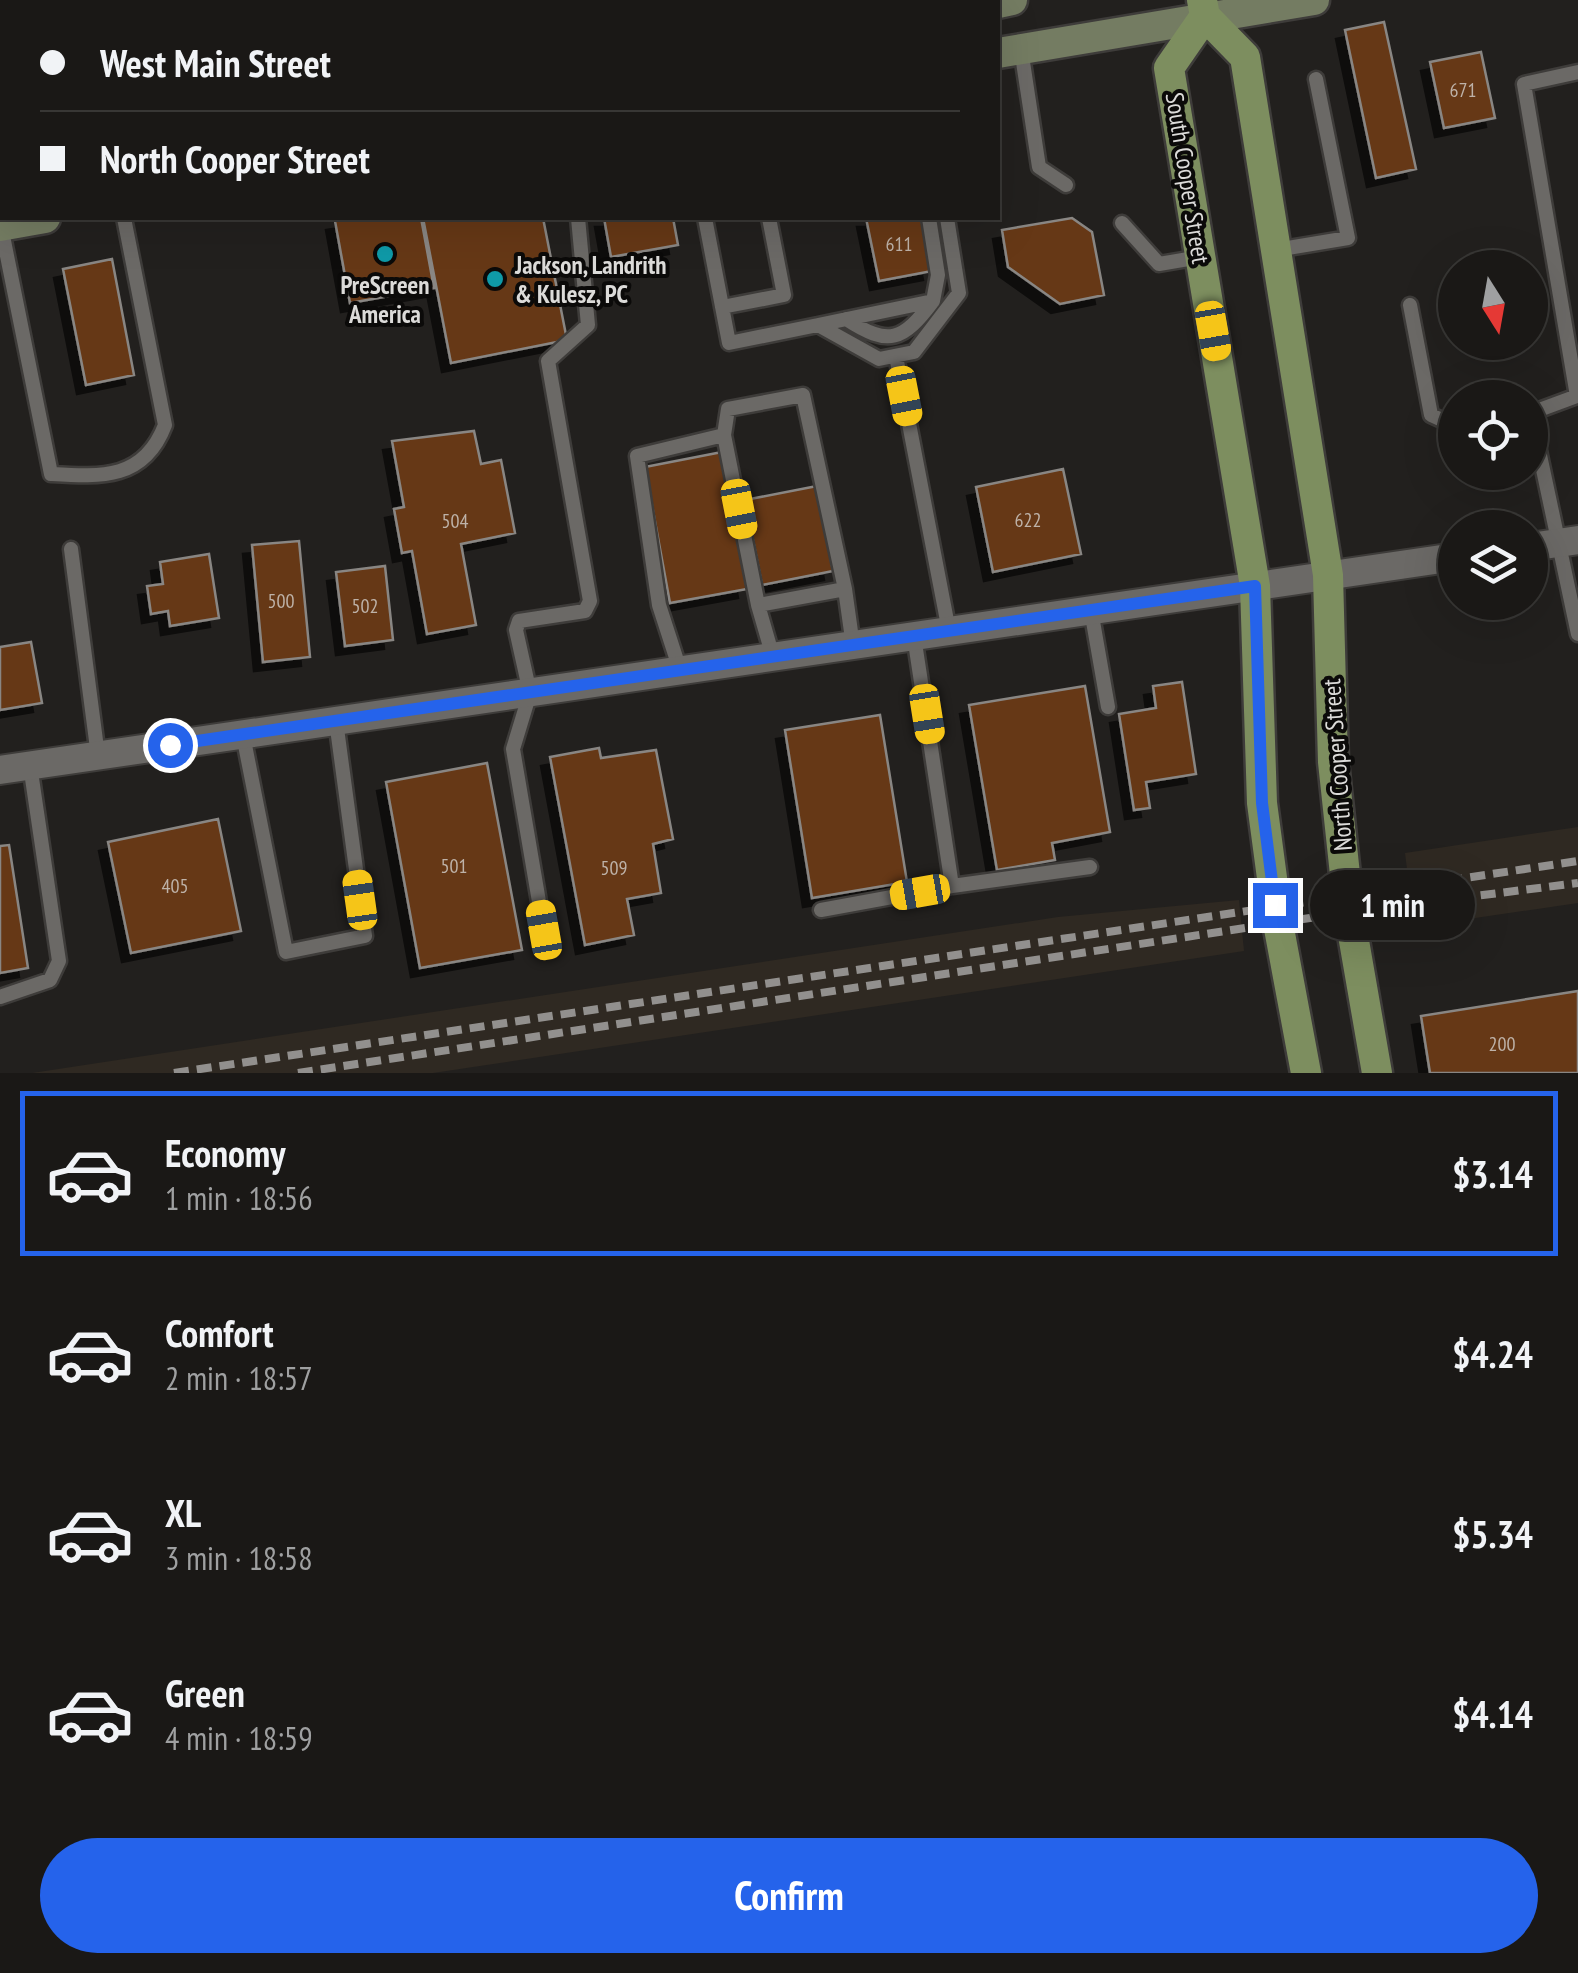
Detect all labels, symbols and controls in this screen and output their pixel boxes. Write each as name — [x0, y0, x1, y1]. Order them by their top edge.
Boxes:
text: West Main Street — [100, 38, 331, 87]
house number: 671 — [1450, 77, 1477, 103]
street label: South Cooper Street — [1159, 90, 1217, 266]
text: North Cooper Street — [100, 134, 370, 183]
house number: 611 — [886, 231, 913, 257]
marker: PreScreen America — [374, 243, 396, 265]
place label: Jackson, Landrith & Kulesz, PC — [514, 249, 666, 310]
north arrow — [1438, 250, 1548, 360]
map controls — [1438, 250, 1548, 620]
marker: Jackson, Landrith & Kulesz, PC — [484, 268, 506, 290]
place label: PreScreen America — [340, 269, 430, 330]
car — [1193, 299, 1233, 363]
car — [884, 364, 924, 428]
button: locate — [1438, 380, 1548, 490]
car — [719, 477, 759, 541]
house number: 622 — [1015, 507, 1042, 533]
house number: 504 — [442, 508, 469, 534]
button: layers — [1438, 510, 1548, 620]
house number: 500 — [268, 588, 295, 614]
house number: 502 — [352, 593, 379, 619]
street label: North Cooper Street — [1315, 678, 1359, 852]
car — [907, 682, 947, 746]
route start — [148, 723, 193, 768]
house number: 501 — [441, 853, 468, 879]
house number: 509 — [601, 855, 628, 881]
car — [341, 868, 379, 932]
callout: 1 min — [1310, 870, 1475, 940]
car — [888, 872, 952, 912]
house number: 405 — [162, 873, 189, 899]
route end — [1253, 883, 1298, 928]
text: 1 min — [1360, 884, 1425, 926]
car — [524, 898, 564, 962]
house number: 200 — [1489, 1031, 1516, 1057]
text: Economy — [165, 1128, 285, 1177]
icon: car — [45, 1129, 135, 1219]
text: $3.14 — [1452, 1149, 1533, 1198]
text: 1 min · 18:56 — [165, 1177, 313, 1219]
text: Comfort — [165, 1308, 274, 1357]
icon: car — [45, 1309, 135, 1399]
text: $4.24 — [1452, 1329, 1533, 1378]
text: 2 min · 18:57 — [165, 1357, 313, 1399]
text: XL — [165, 1488, 201, 1537]
icon: car — [45, 1489, 135, 1579]
text: $5.34 — [1452, 1509, 1533, 1558]
text: 3 min · 18:58 — [165, 1537, 313, 1579]
text: Green — [165, 1668, 245, 1717]
icon: car — [45, 1669, 135, 1759]
text: $4.14 — [1452, 1689, 1533, 1738]
text: 4 min · 18:59 — [165, 1717, 313, 1759]
button: Confirm — [40, 1838, 1538, 1953]

